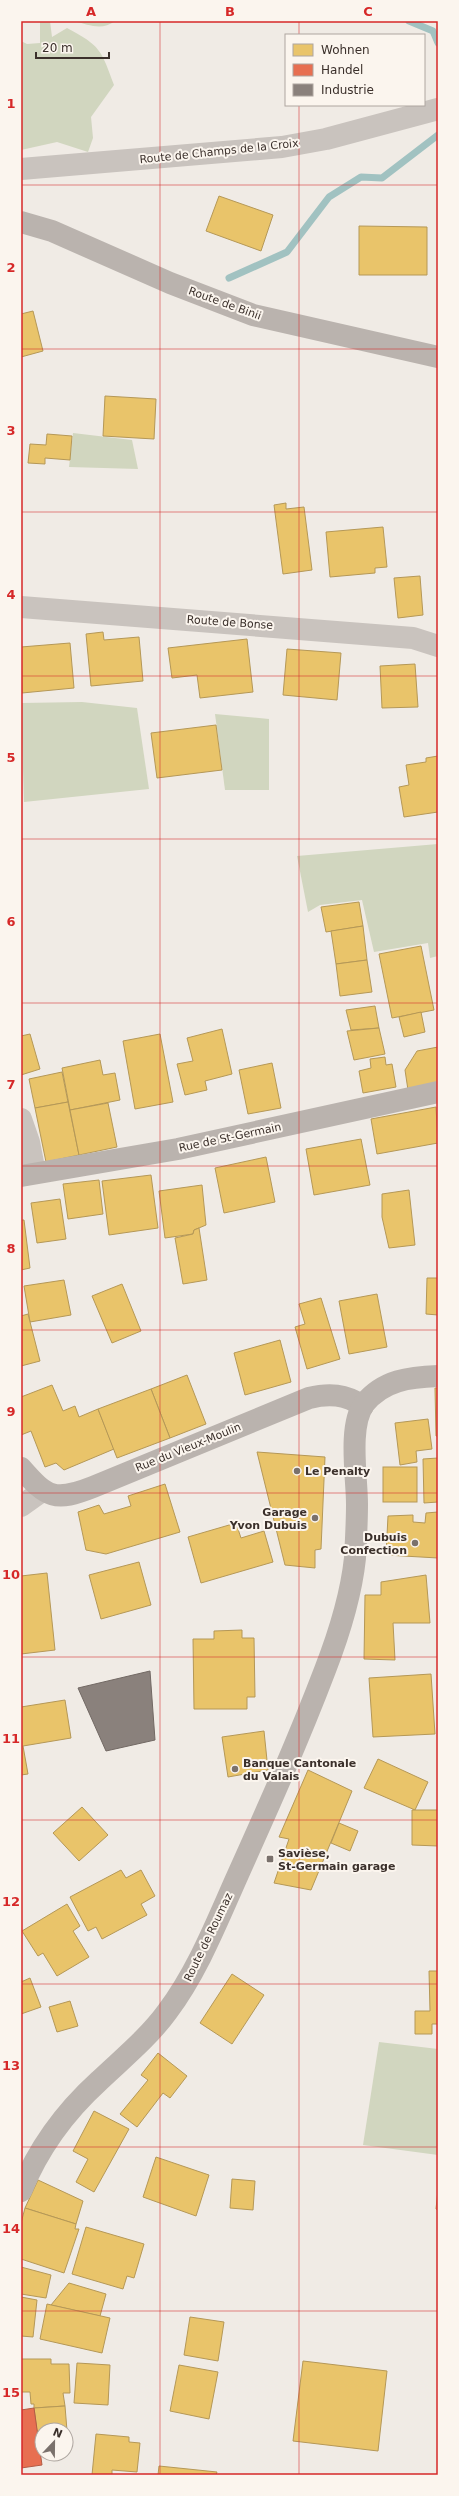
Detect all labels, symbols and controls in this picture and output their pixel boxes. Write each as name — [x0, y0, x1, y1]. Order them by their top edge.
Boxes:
text: A — [86, 4, 96, 19]
text: B — [225, 4, 235, 19]
text: C — [363, 4, 373, 19]
scale bar — [36, 34, 109, 60]
legend — [285, 34, 425, 106]
text: 20 m — [42, 41, 73, 55]
text: Wohnen — [321, 43, 370, 57]
text: Handel — [321, 63, 363, 77]
text: Industrie — [321, 83, 374, 97]
text: 1 — [6, 96, 16, 111]
street label: Route de Champs de la Croix — [139, 137, 300, 166]
text: 2 — [6, 260, 16, 275]
street label: Route de Binii — [187, 284, 263, 323]
text: 3 — [6, 423, 16, 438]
text: 4 — [6, 587, 16, 602]
street label: Route de Bonse — [186, 613, 274, 632]
text: 5 — [6, 750, 16, 765]
text: 6 — [6, 914, 16, 929]
text: 7 — [6, 1077, 16, 1092]
street label: Rue de St-Germain — [178, 1120, 283, 1155]
text: 8 — [6, 1241, 16, 1256]
text: 9 — [6, 1404, 16, 1419]
street label: Rue du Vieux-Moulin — [134, 1420, 243, 1475]
place label: Le Penalty — [305, 1465, 370, 1478]
marker: Le Penalty — [292, 1466, 302, 1476]
place label: Garage Yvon Dubuis — [229, 1506, 307, 1532]
marker: Garage Yvon Dubuis — [310, 1513, 320, 1523]
place label: Dubuis Confection — [340, 1531, 407, 1557]
marker: Dubuis Confection — [410, 1538, 420, 1548]
text: 10 — [2, 1567, 20, 1582]
text: 11 — [2, 1731, 20, 1746]
place label: Banque Cantonale du Valais — [243, 1757, 356, 1783]
marker: Banque Cantonale du Valais — [230, 1764, 240, 1774]
place label: Savièse, St-Germain garage — [278, 1847, 395, 1873]
marker: Savièse, St-Germain garage — [265, 1854, 275, 1864]
street label: Route de Roumaz — [181, 1891, 236, 1984]
text: 12 — [2, 1894, 20, 1909]
text: 13 — [2, 2058, 20, 2073]
text: 14 — [2, 2221, 20, 2236]
text: 15 — [2, 2385, 20, 2400]
north arrow — [34, 2422, 74, 2462]
text: N — [51, 2425, 64, 2441]

